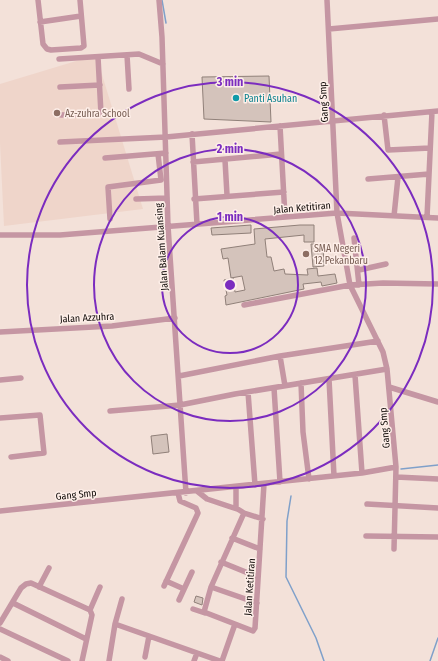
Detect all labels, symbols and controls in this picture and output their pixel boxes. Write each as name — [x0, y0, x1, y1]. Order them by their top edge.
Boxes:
text: 3 min — [216, 75, 243, 89]
street label: Gang Smp — [317, 81, 331, 123]
marker: Panti Asuhan — [231, 93, 241, 103]
place label: Panti Asuhan — [244, 93, 297, 105]
marker: Az-zuhra School — [52, 108, 62, 118]
place label: Az-zuhra School — [65, 108, 130, 120]
text: 2 min — [216, 142, 243, 156]
street label: Jalan Ketitiran — [273, 200, 331, 216]
street label: Jalan Balam Kuansing — [153, 202, 171, 291]
text: 1 min — [217, 210, 243, 224]
place label: SMA Negeri 12 Pekanbaru — [314, 243, 368, 267]
marker: SMA Negeri 12 Pekanbaru — [301, 249, 311, 259]
centre of rings — [223, 278, 237, 292]
street label: Jalan Azzuhra — [60, 311, 115, 325]
street label: Gang Smp — [377, 407, 393, 449]
street label: Gang Smp — [55, 487, 97, 503]
street label: Jalan Ketitiran — [242, 558, 258, 616]

